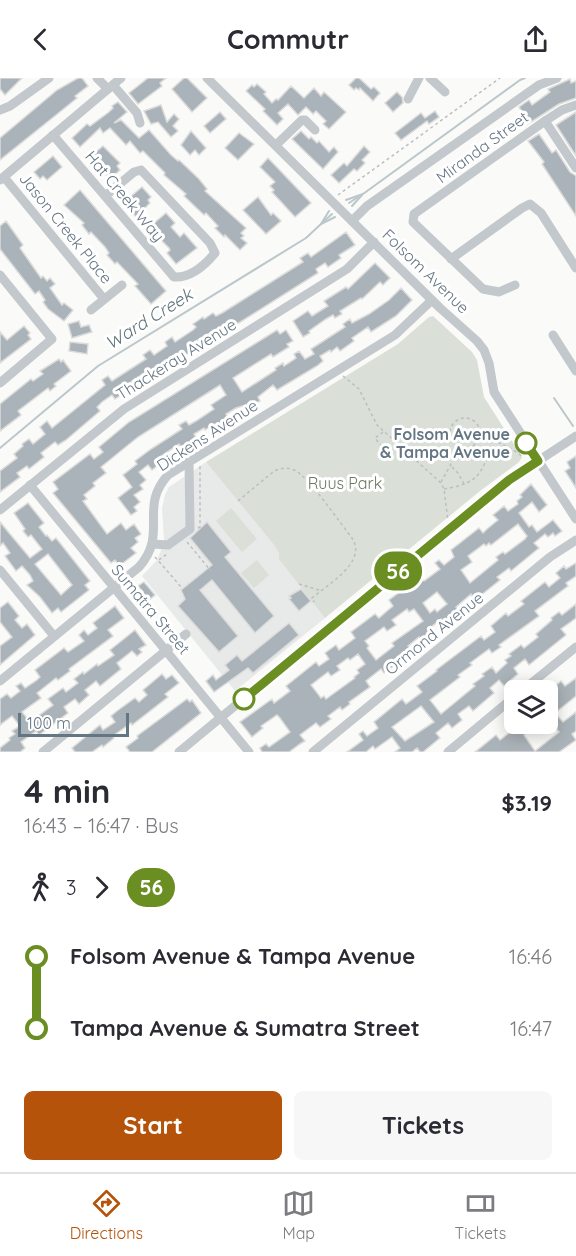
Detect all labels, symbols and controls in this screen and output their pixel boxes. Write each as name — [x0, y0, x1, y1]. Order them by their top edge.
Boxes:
text: Commutr — [227, 22, 349, 56]
icon: back — [24, 23, 57, 56]
icon: share — [519, 23, 552, 56]
street label: Miranda Street — [432, 107, 532, 187]
street label: Hat Creek Way — [81, 147, 169, 245]
street label: Jason Creek Place — [15, 168, 117, 288]
street label: Folsom Avenue — [378, 225, 474, 317]
water label: Ward Creek — [101, 282, 198, 354]
street label: Thackeray Avenue — [112, 314, 240, 404]
street label: Dickens Avenue — [153, 395, 261, 475]
place label: Folsom Avenue & Tampa Avenue — [380, 424, 510, 462]
marker: Folsom Avenue & Tampa Avenue — [515, 432, 537, 454]
park label: Ruus Park — [308, 473, 382, 493]
line badge: 56 — [371, 552, 425, 590]
text: 56 — [386, 558, 410, 584]
street label: Sumatra Street — [107, 560, 195, 658]
street label: Ormond Avenue — [381, 587, 487, 679]
map controls — [504, 680, 558, 734]
button: layers — [504, 680, 558, 734]
unlabelled marker — [233, 688, 255, 710]
scale bar — [18, 710, 129, 738]
text: 100 m — [27, 713, 71, 733]
text: 4 min — [24, 770, 111, 811]
text: $3.19 — [502, 789, 552, 817]
text: 16:43 – 16:47 · Bus — [24, 813, 179, 838]
icon: walk — [24, 871, 57, 904]
icon: forward — [85, 871, 118, 904]
text: 56 — [139, 874, 163, 900]
text: 3 — [66, 875, 76, 900]
text: Folsom Avenue & Tampa Avenue — [70, 942, 415, 970]
text: 16:46 — [509, 944, 552, 969]
text: Tampa Avenue & Sumatra Street — [70, 1014, 420, 1042]
text: 16:47 — [510, 1016, 552, 1041]
button: Start — [24, 1091, 282, 1160]
button: Tickets — [294, 1091, 552, 1160]
tab: Directions — [70, 1187, 143, 1243]
tab: Map — [282, 1187, 315, 1243]
tab: Tickets — [454, 1187, 506, 1243]

